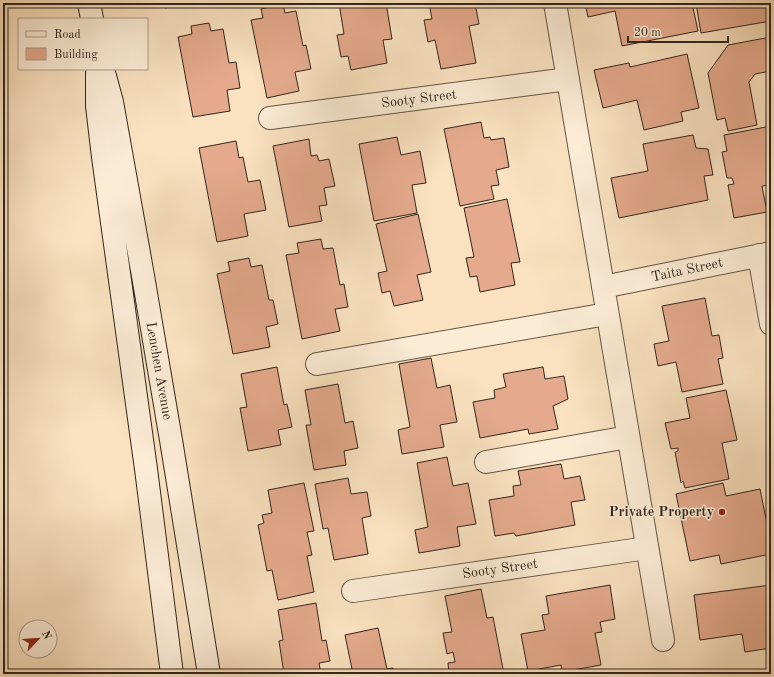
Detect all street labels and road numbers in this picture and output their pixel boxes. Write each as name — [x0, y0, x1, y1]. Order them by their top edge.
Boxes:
street label: Sooty Street — [380, 87, 458, 111]
street label: Taita Street — [650, 256, 724, 284]
street label: Lenchen Avenue — [143, 321, 175, 421]
street label: Sooty Street — [461, 557, 539, 581]

